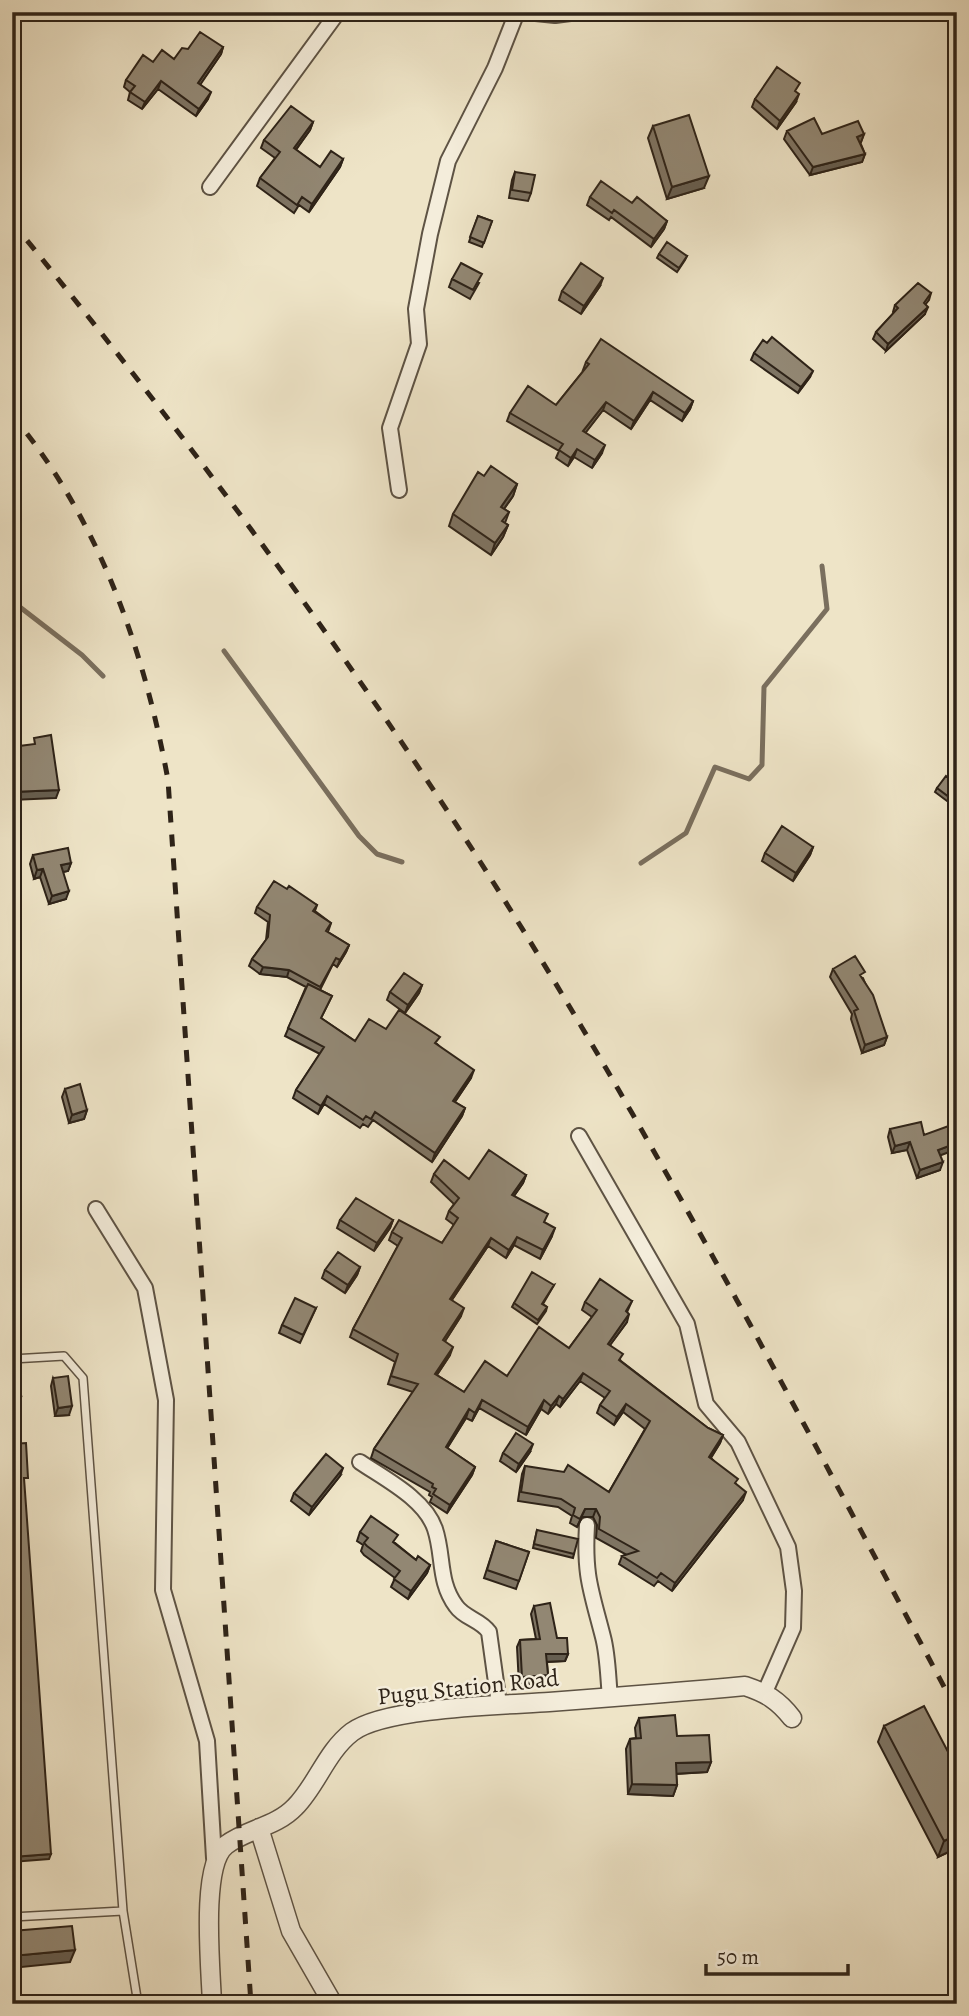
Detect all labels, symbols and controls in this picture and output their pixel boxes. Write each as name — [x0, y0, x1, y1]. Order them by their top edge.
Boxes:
street label: Pugu Station Road — [376, 1662, 560, 1712]
scale bar — [706, 1932, 848, 1976]
text: 50 m — [717, 1943, 759, 1971]

